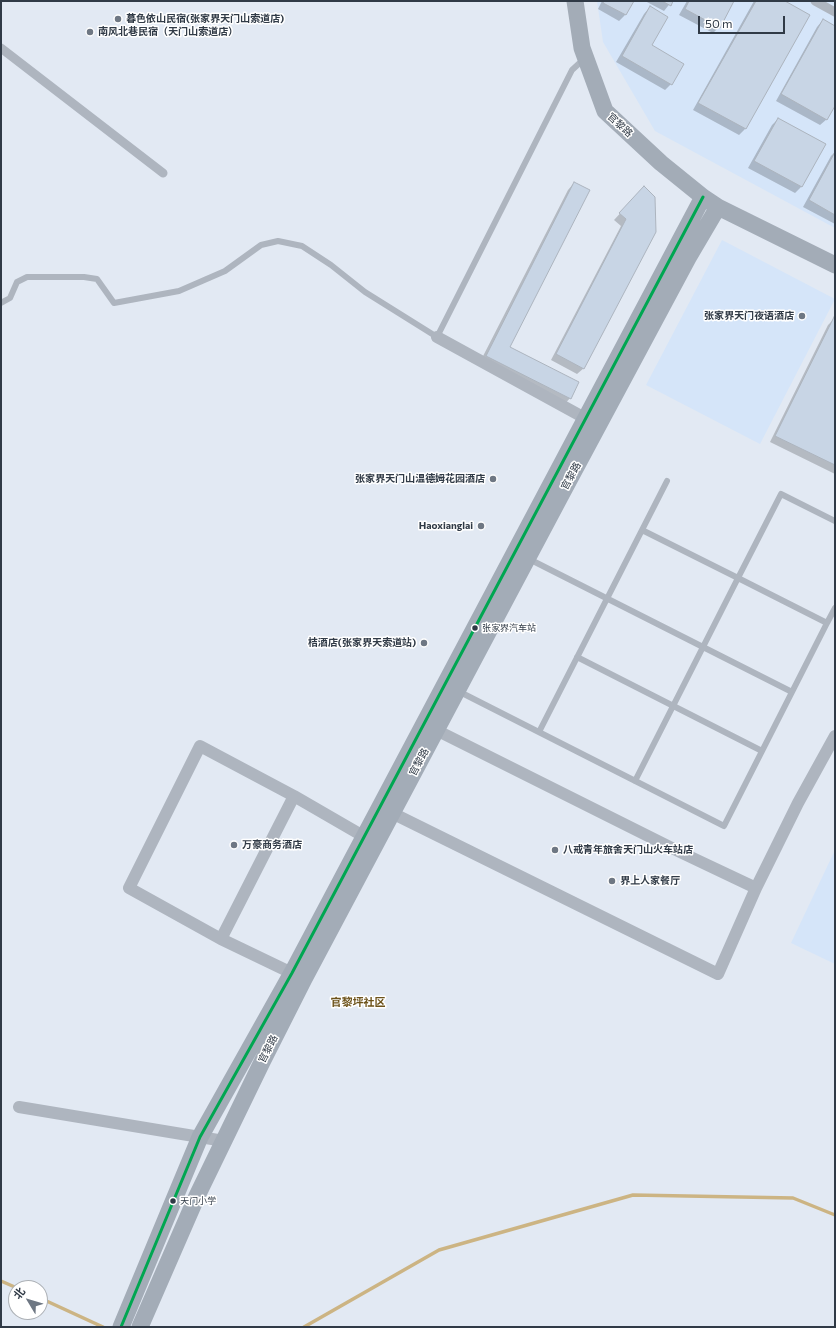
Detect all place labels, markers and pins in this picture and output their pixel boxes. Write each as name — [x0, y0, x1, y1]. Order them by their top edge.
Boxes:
place label: 暮色依山民宿(张家界天门山索道店) — [126, 13, 284, 25]
marker: 暮色依山民宿(张家界天门山索道店) — [113, 14, 123, 24]
place label: 南风北巷民宿（天门山索道店） — [98, 26, 238, 38]
marker: 南风北巷民宿（天门山索道店） — [85, 27, 95, 37]
place label: 张家界天门夜语酒店 — [704, 310, 794, 322]
marker: 张家界天门夜语酒店 — [797, 311, 807, 321]
place label: 张家界天门山温德姆花园酒店 — [355, 473, 485, 485]
marker: 张家界天门山温德姆花园酒店 — [488, 474, 498, 484]
place label: Haoxianglai — [419, 520, 473, 532]
marker: Haoxianglai — [476, 521, 486, 531]
marker: 张家界汽车站 — [470, 623, 480, 633]
place label: 张家界汽车站 — [482, 623, 536, 633]
place label: 桔酒店(张家界天索道站) — [308, 637, 416, 649]
marker: 桔酒店(张家界天索道站) — [419, 638, 429, 648]
place label: 万豪商务酒店 — [242, 839, 302, 851]
marker: 万豪商务酒店 — [229, 840, 239, 850]
place label: 八戒青年旅舍天门山火车站店 — [563, 844, 693, 856]
marker: 八戒青年旅舍天门山火车站店 — [550, 845, 560, 855]
place label: 界上人家餐厅 — [620, 875, 680, 887]
marker: 界上人家餐厅 — [607, 876, 617, 886]
marker: 天门小学 — [168, 1196, 178, 1206]
place label: 天门小学 — [180, 1196, 216, 1206]

